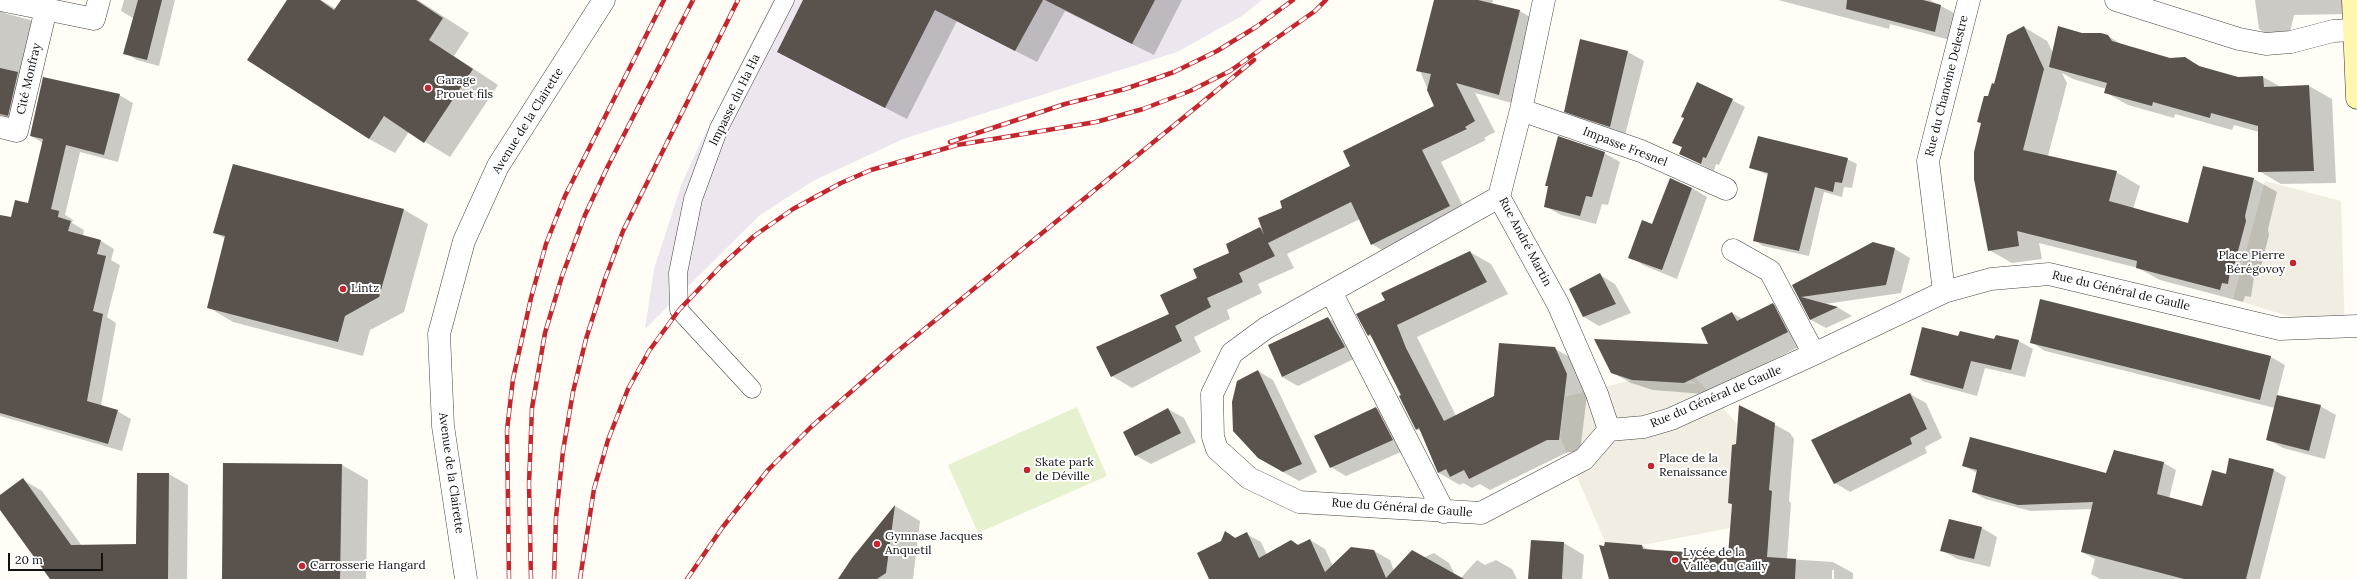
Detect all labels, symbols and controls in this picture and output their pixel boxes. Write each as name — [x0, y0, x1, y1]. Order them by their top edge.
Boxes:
street label: Rue du Chanoine Delestre — [1922, 14, 1972, 158]
street label: Cité Monfray — [14, 42, 44, 116]
street label: Impasse du Ha Ha — [707, 52, 763, 148]
street label: Avenue de la Clairette — [490, 65, 566, 177]
place label: Garage Prouet fils — [436, 74, 493, 102]
marker: Garage Prouet fils — [423, 83, 433, 93]
street label: Impasse Fresnel — [1581, 124, 1669, 170]
street label: Rue André Martin — [1495, 195, 1555, 289]
place label: Place Pierre Bérégovoy — [2218, 249, 2285, 277]
marker: Place Pierre Bérégovoy — [2288, 258, 2298, 268]
street label: Rue du Général de Gaulle — [2051, 268, 2191, 314]
place label: Lintz — [351, 282, 379, 296]
marker: Lintz — [338, 284, 348, 294]
street label: Rue du Général de Gaulle — [1648, 363, 1784, 431]
street label: Avenue de la Clairette — [435, 412, 467, 534]
place label: Place de la Renaissance — [1659, 452, 1727, 480]
place label: Skate park de Déville — [1035, 456, 1094, 484]
marker: Place de la Renaissance — [1646, 461, 1656, 471]
marker: Skate park de Déville — [1022, 465, 1032, 475]
street label: Rue du Général de Gaulle — [1331, 496, 1473, 520]
place label: Gymnase Jacques Anquetil — [885, 530, 983, 558]
marker: Gymnase Jacques Anquetil — [872, 539, 882, 549]
scale bar — [10, 545, 105, 571]
place label: Lycée de la Vallée du Cailly — [1683, 546, 1768, 574]
text: 20 m — [15, 552, 43, 567]
marker: Lycée de la Vallée du Cailly — [1670, 555, 1680, 565]
place label: Carrosserie Hangard — [310, 559, 426, 573]
marker: Carrosserie Hangard — [297, 561, 307, 571]

